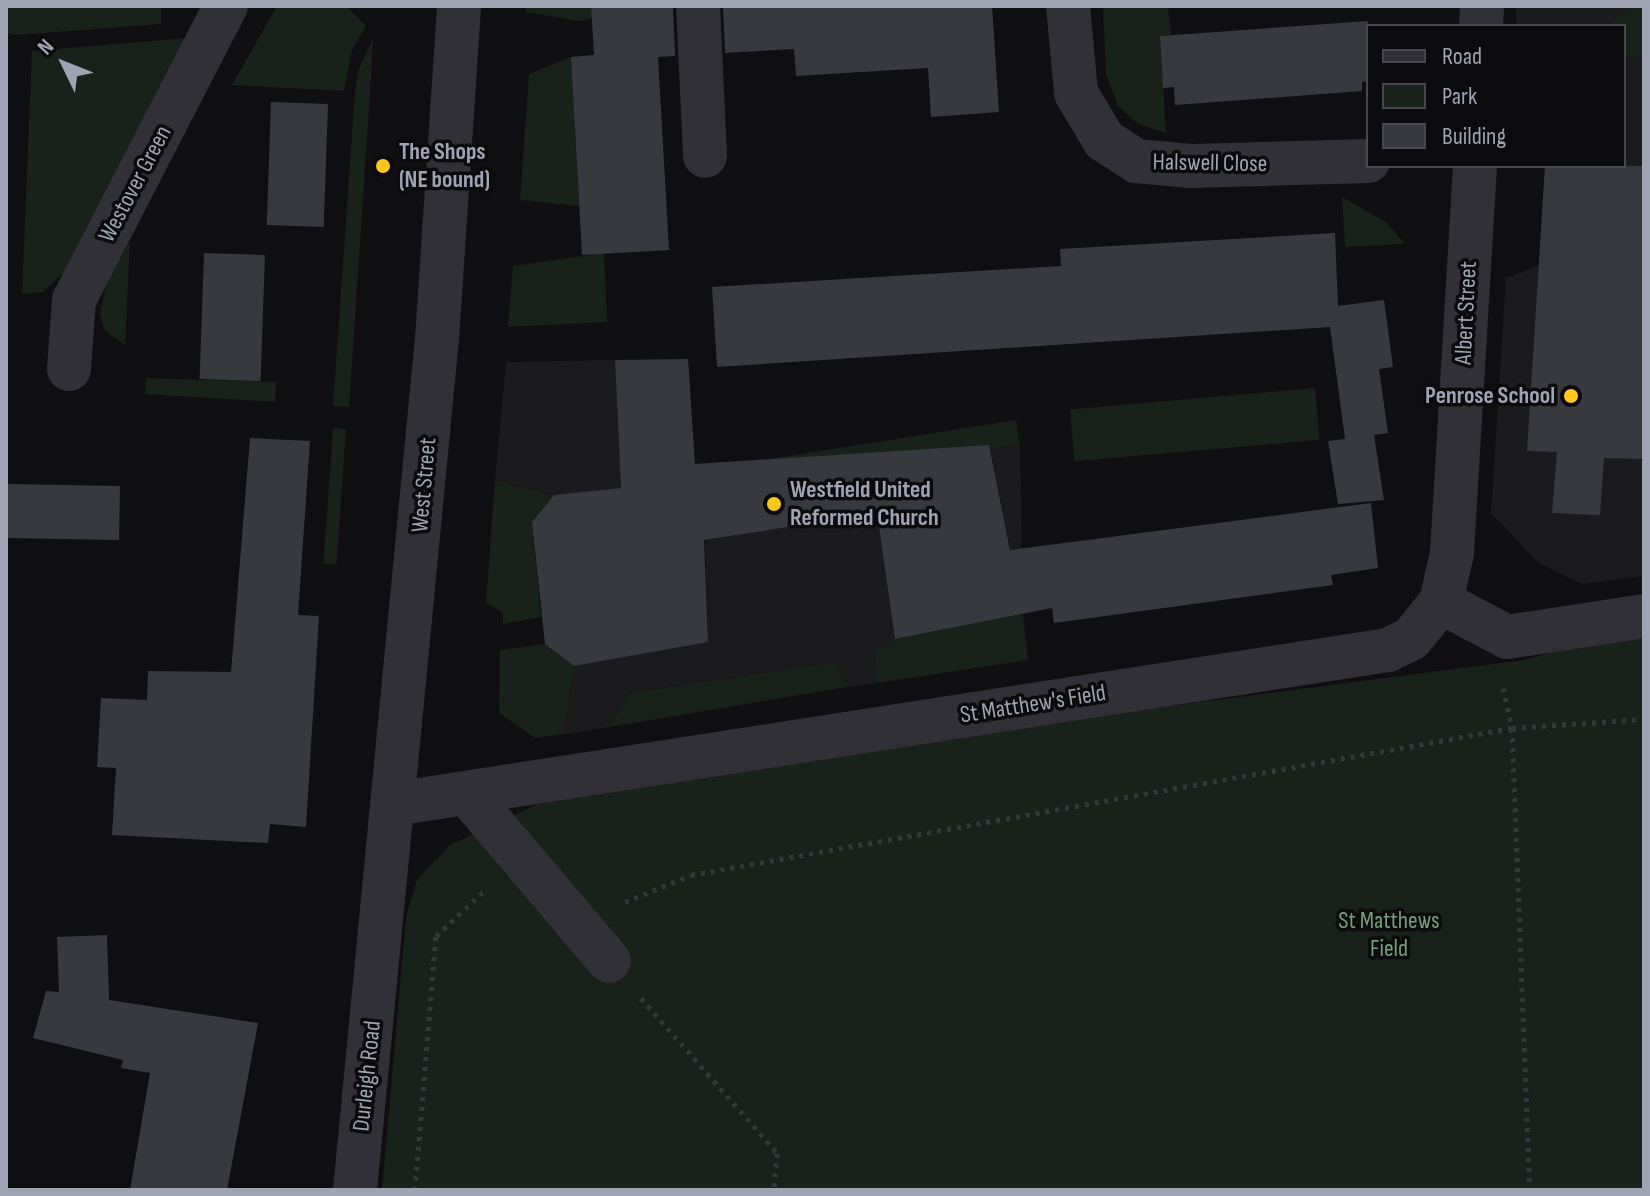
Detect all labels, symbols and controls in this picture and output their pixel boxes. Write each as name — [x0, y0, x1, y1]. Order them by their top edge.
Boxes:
north arrow — [24, 24, 104, 104]
legend — [1366, 24, 1626, 168]
text: N — [32, 34, 60, 61]
text: Road — [1442, 42, 1482, 71]
text: Park — [1442, 82, 1477, 111]
street label: Westover Green — [92, 121, 178, 247]
text: Building — [1442, 122, 1506, 151]
place label: The Shops (NE bound) — [399, 138, 490, 194]
street label: Halswell Close — [1152, 148, 1268, 178]
marker: The Shops (NE bound) — [374, 157, 392, 175]
street label: Albert Street — [1449, 261, 1483, 365]
place label: Penrose School — [1425, 382, 1555, 410]
marker: Penrose School — [1562, 387, 1580, 405]
street label: West Street — [406, 436, 442, 534]
place label: Westfield United Reformed Church — [790, 476, 939, 532]
marker: Westfield United Reformed Church — [765, 495, 783, 513]
street label: St Matthew's Field — [958, 678, 1108, 730]
park label: St Matthews Field — [1338, 907, 1440, 963]
street label: Durleigh Road — [347, 1019, 387, 1133]

